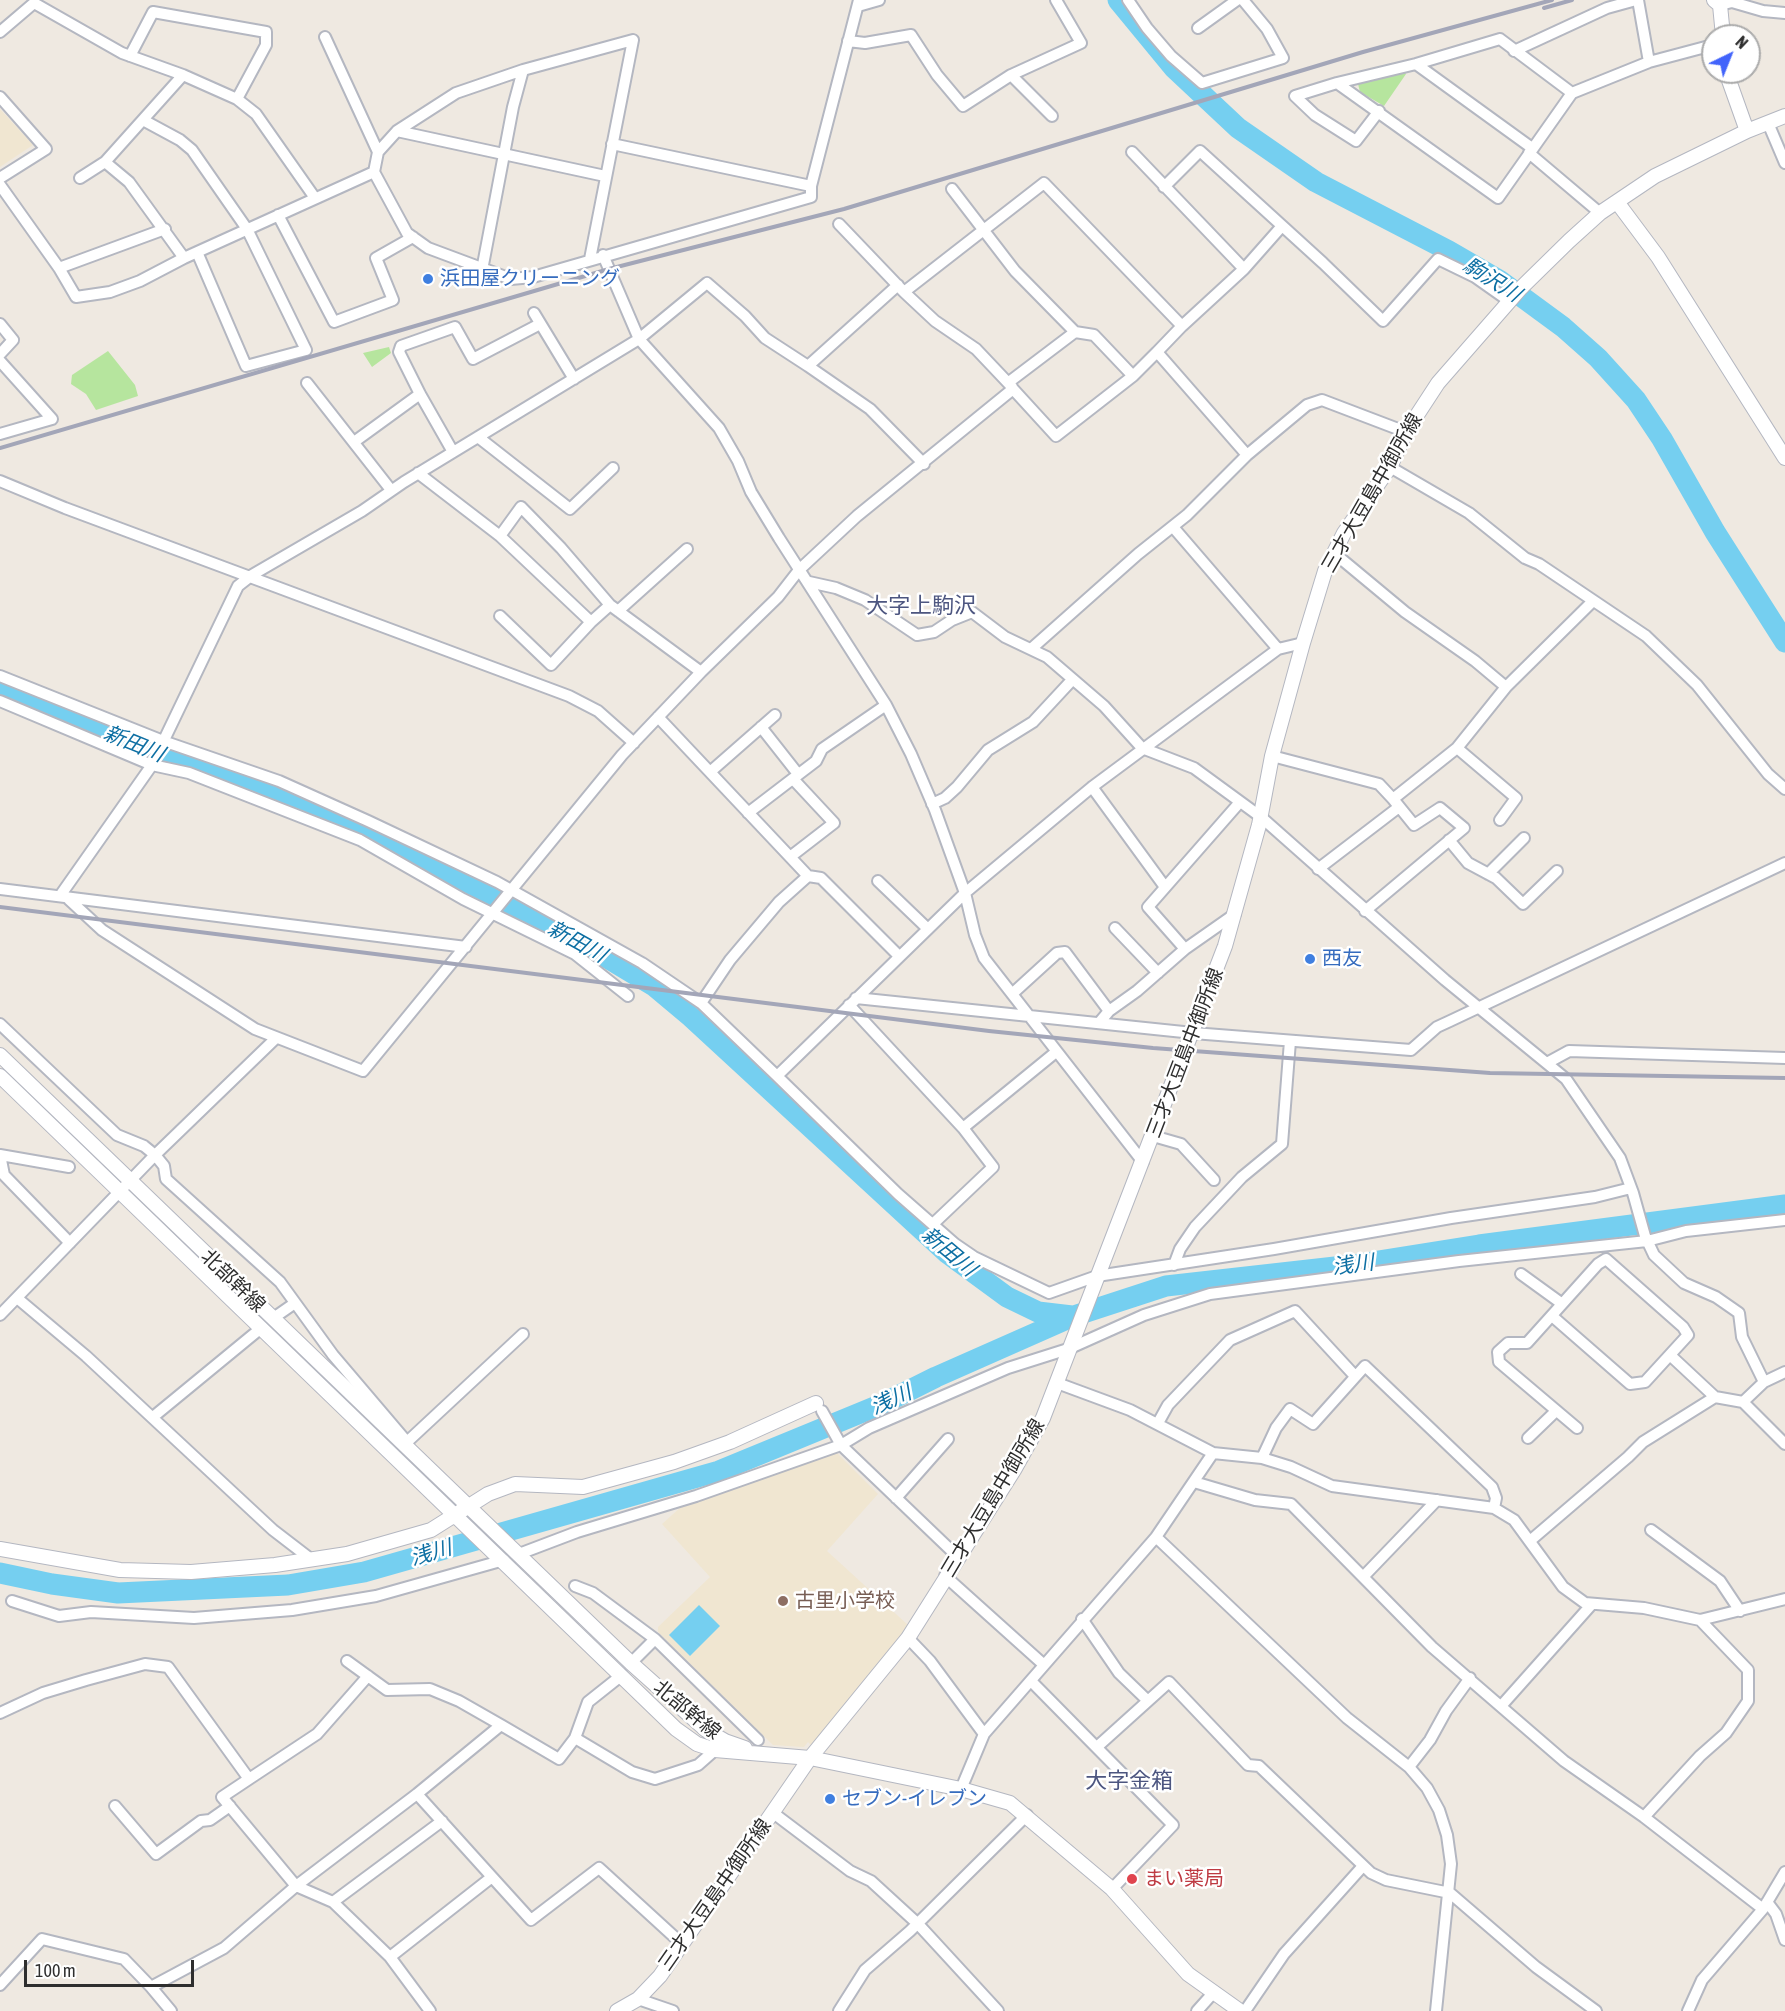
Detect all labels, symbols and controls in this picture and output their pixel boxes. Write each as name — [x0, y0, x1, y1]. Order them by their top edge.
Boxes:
north arrow — [1701, 24, 1761, 84]
text: N — [1732, 32, 1752, 52]
water label: 駒沢川 — [1459, 253, 1525, 307]
place label: 浜田屋クリーニング — [440, 267, 620, 291]
marker: 浜田屋クリーニング — [421, 272, 435, 286]
street label: 三才大豆島中御所線 — [1317, 409, 1427, 577]
district label: 大字上駒沢 — [866, 593, 976, 619]
water label: 新田川 — [100, 721, 168, 767]
water label: 新田川 — [543, 916, 611, 968]
place label: 西友 — [1322, 947, 1362, 971]
marker: 西友 — [1303, 952, 1317, 966]
street label: 三才大豆島中御所線 — [1142, 965, 1228, 1141]
water label: 新田川 — [917, 1222, 981, 1282]
street label: 北部幹線 — [196, 1245, 270, 1317]
water label: 浅川 — [1331, 1250, 1375, 1280]
water label: 浅川 — [867, 1380, 915, 1420]
street label: 三才大豆島中御所線 — [936, 1415, 1050, 1581]
water label: 浅川 — [407, 1535, 455, 1571]
place label: 古里小学校 — [795, 1589, 895, 1613]
marker: 古里小学校 — [776, 1594, 790, 1608]
street label: 北部幹線 — [648, 1676, 726, 1744]
district label: 大字金箱 — [1085, 1768, 1173, 1794]
place label: セブン-イレブン — [842, 1787, 987, 1811]
marker: セブン-イレブン — [823, 1792, 837, 1806]
street label: 三才大豆島中御所線 — [654, 1814, 776, 1976]
place label: まい薬局 — [1144, 1867, 1224, 1891]
marker: まい薬局 — [1125, 1872, 1139, 1886]
scale bar — [27, 1948, 196, 1986]
text: 100 m — [35, 1960, 76, 1981]

